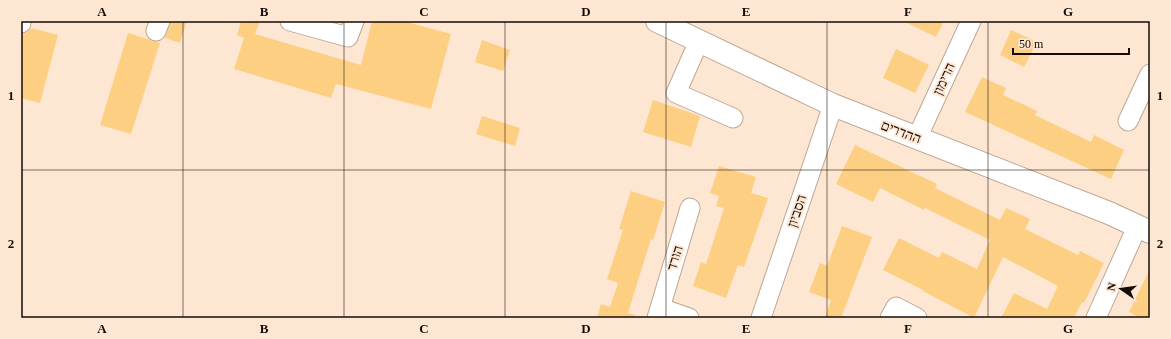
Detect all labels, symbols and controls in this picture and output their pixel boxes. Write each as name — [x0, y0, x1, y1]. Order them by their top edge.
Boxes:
text: A — [97, 4, 107, 19]
text: B — [260, 4, 269, 19]
text: C — [419, 4, 429, 19]
text: D — [581, 4, 591, 19]
text: E — [742, 4, 750, 19]
text: F — [904, 4, 912, 19]
text: G — [1063, 4, 1073, 19]
scale bar — [1013, 30, 1129, 56]
text: 50 m — [1019, 37, 1044, 51]
street label: הרימון — [930, 60, 958, 98]
text: 1 — [8, 88, 14, 103]
text: 1 — [1157, 88, 1163, 103]
street label: ההדרים — [879, 117, 923, 147]
street label: הסביון — [784, 193, 810, 229]
text: 2 — [8, 236, 14, 251]
text: 2 — [1157, 236, 1163, 251]
street label: הורד — [664, 244, 686, 272]
north arrow — [1101, 269, 1141, 309]
text: N — [1105, 281, 1118, 292]
text: A — [97, 321, 107, 336]
text: B — [260, 321, 269, 336]
text: C — [419, 321, 429, 336]
text: D — [581, 321, 591, 336]
text: E — [742, 321, 750, 336]
text: F — [904, 321, 912, 336]
text: G — [1063, 321, 1073, 336]

